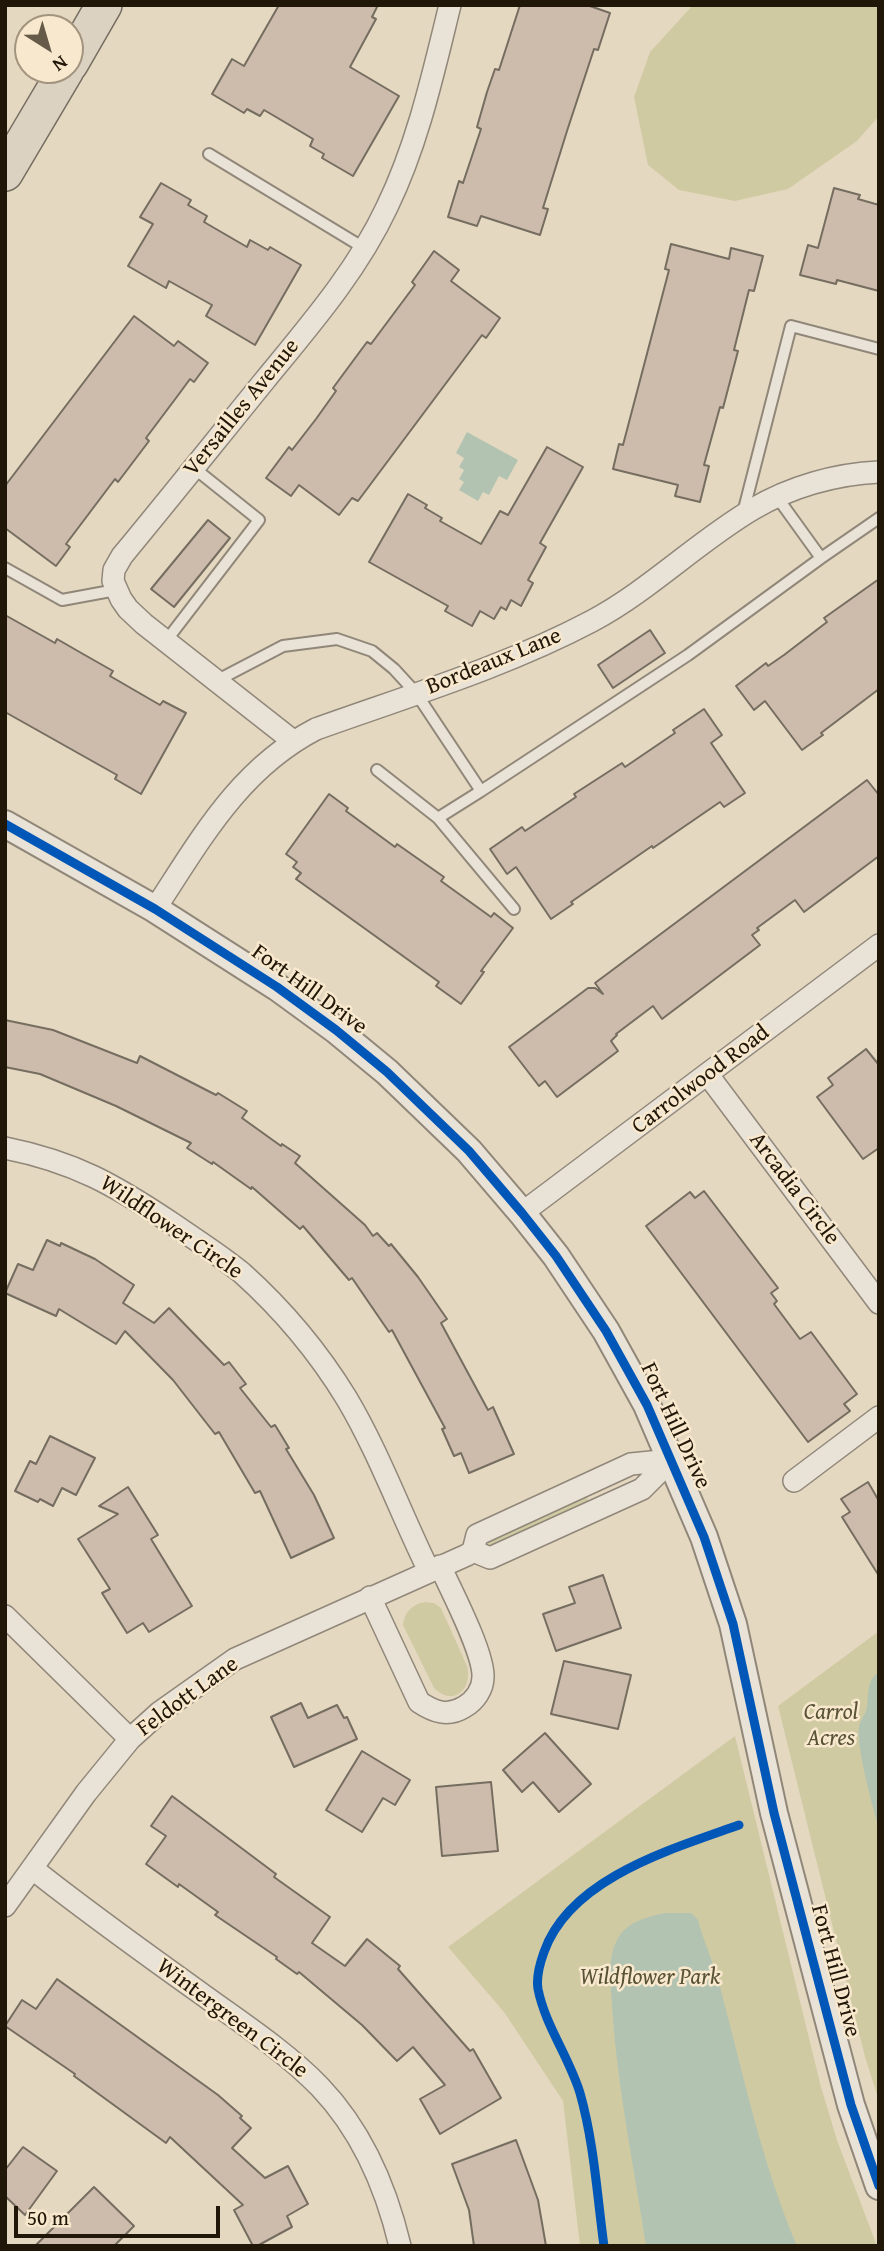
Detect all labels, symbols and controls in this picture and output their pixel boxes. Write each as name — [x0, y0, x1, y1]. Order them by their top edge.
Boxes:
north arrow — [14, 14, 84, 84]
text: N — [47, 49, 74, 79]
street label: Versailles Avenue — [178, 334, 306, 482]
street label: Bordeaux Lane — [423, 622, 565, 702]
street label: Fort Hill Drive — [246, 939, 372, 1041]
street label: Carrolwood Road — [627, 1019, 775, 1141]
street label: Arcadia Circle — [743, 1127, 845, 1251]
street label: Wildflower Circle — [94, 1170, 248, 1286]
street label: Fort Hill Drive — [634, 1359, 716, 1493]
street label: Feldott Lane — [132, 1651, 244, 1743]
park label: Carrol Acres — [804, 1699, 858, 1753]
street label: Fort Hill Drive — [804, 1902, 866, 2040]
street label: Wintergreen Circle — [151, 1953, 313, 2085]
park label: Wildflower Park — [580, 1964, 720, 1992]
scale bar — [18, 2192, 224, 2236]
text: 50 m — [27, 2202, 69, 2233]

